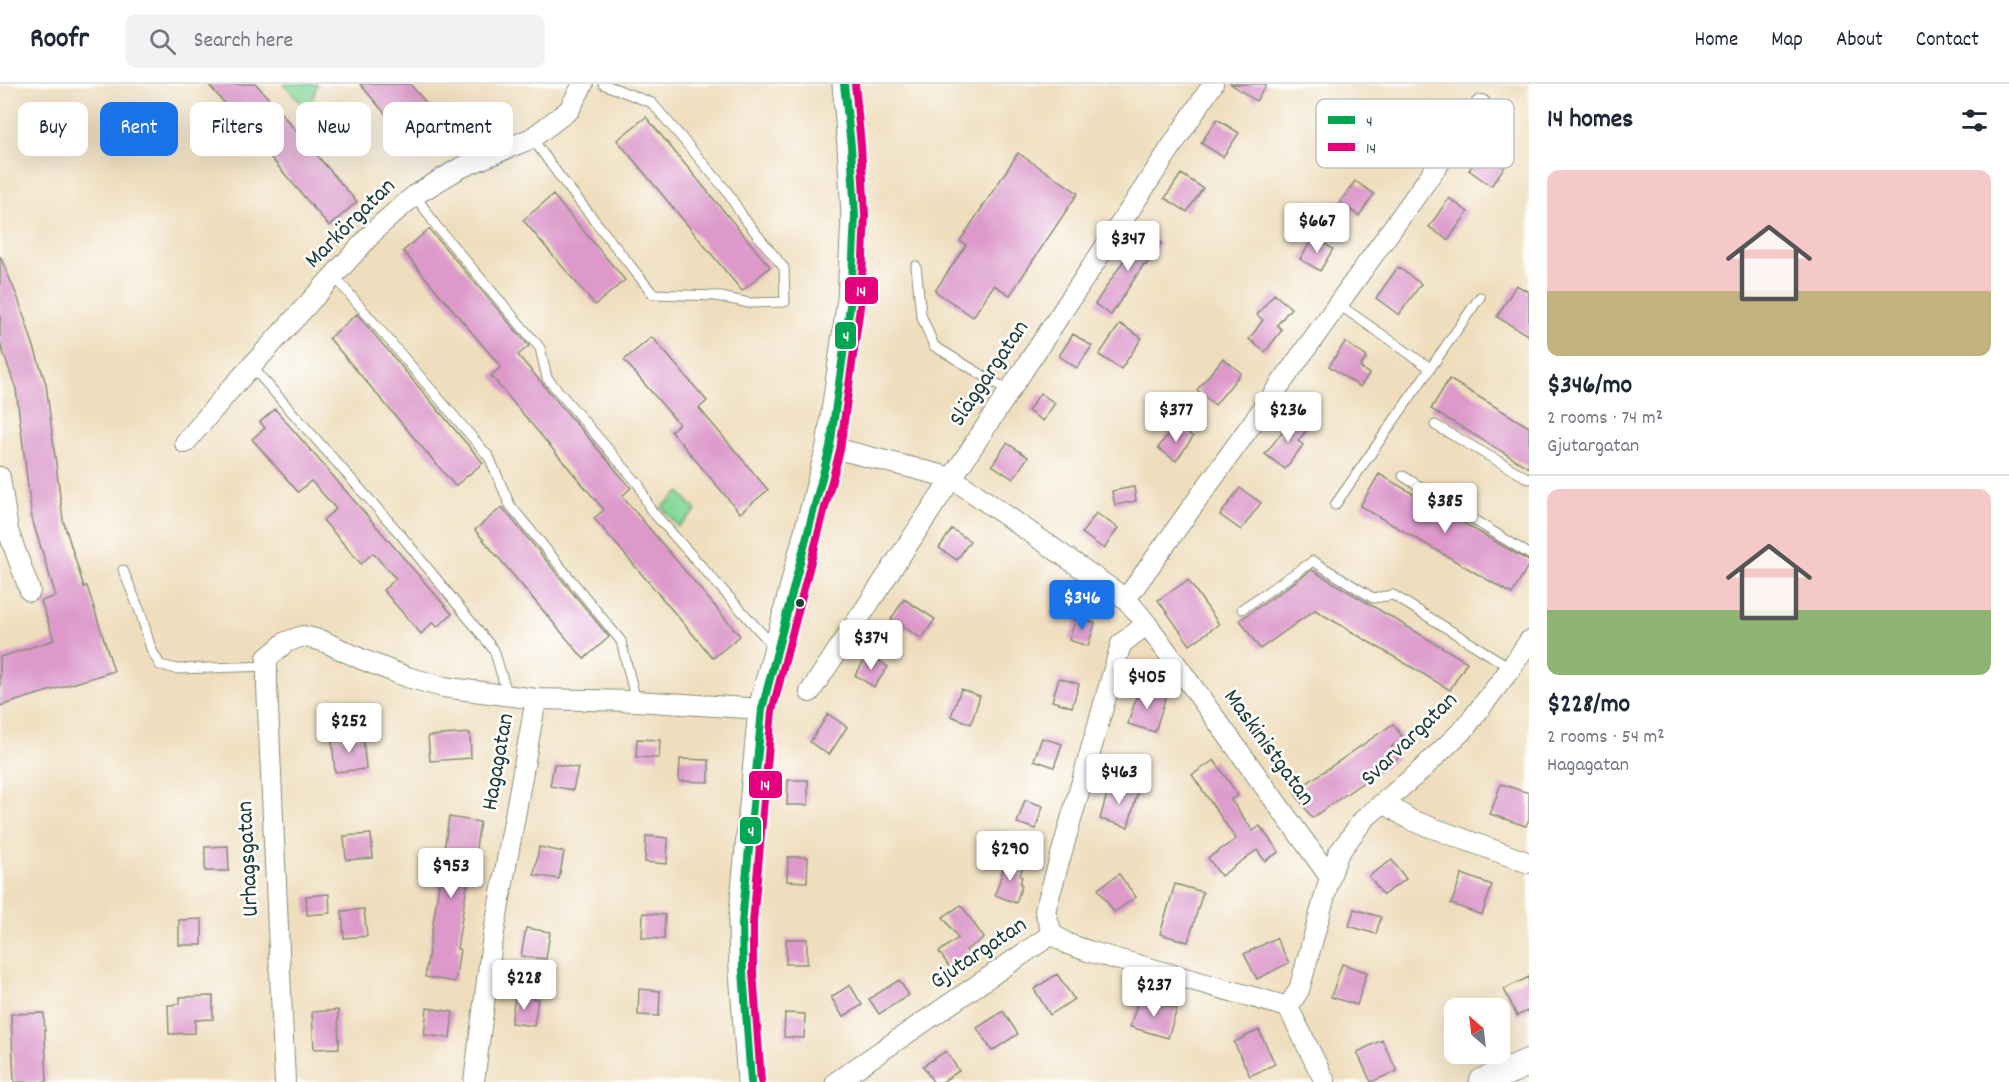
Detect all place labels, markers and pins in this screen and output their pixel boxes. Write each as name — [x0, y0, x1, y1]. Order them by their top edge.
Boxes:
pin: $667 — [1281, 203, 1353, 254]
pin: $347 — [1092, 221, 1164, 272]
pin: $377 — [1140, 392, 1212, 443]
pin: $236 — [1252, 392, 1324, 443]
pin: $385 — [1409, 483, 1481, 534]
pin: $346 — [1046, 580, 1118, 631]
unlabelled marker — [794, 597, 806, 609]
pin: $374 — [835, 620, 907, 671]
pin: $405 — [1111, 659, 1183, 710]
pin: $252 — [313, 703, 385, 754]
pin: $463 — [1083, 754, 1155, 805]
pin: $290 — [974, 831, 1046, 882]
pin: $953 — [415, 848, 487, 899]
pin: $228 — [488, 960, 560, 1011]
pin: $237 — [1118, 967, 1190, 1018]

